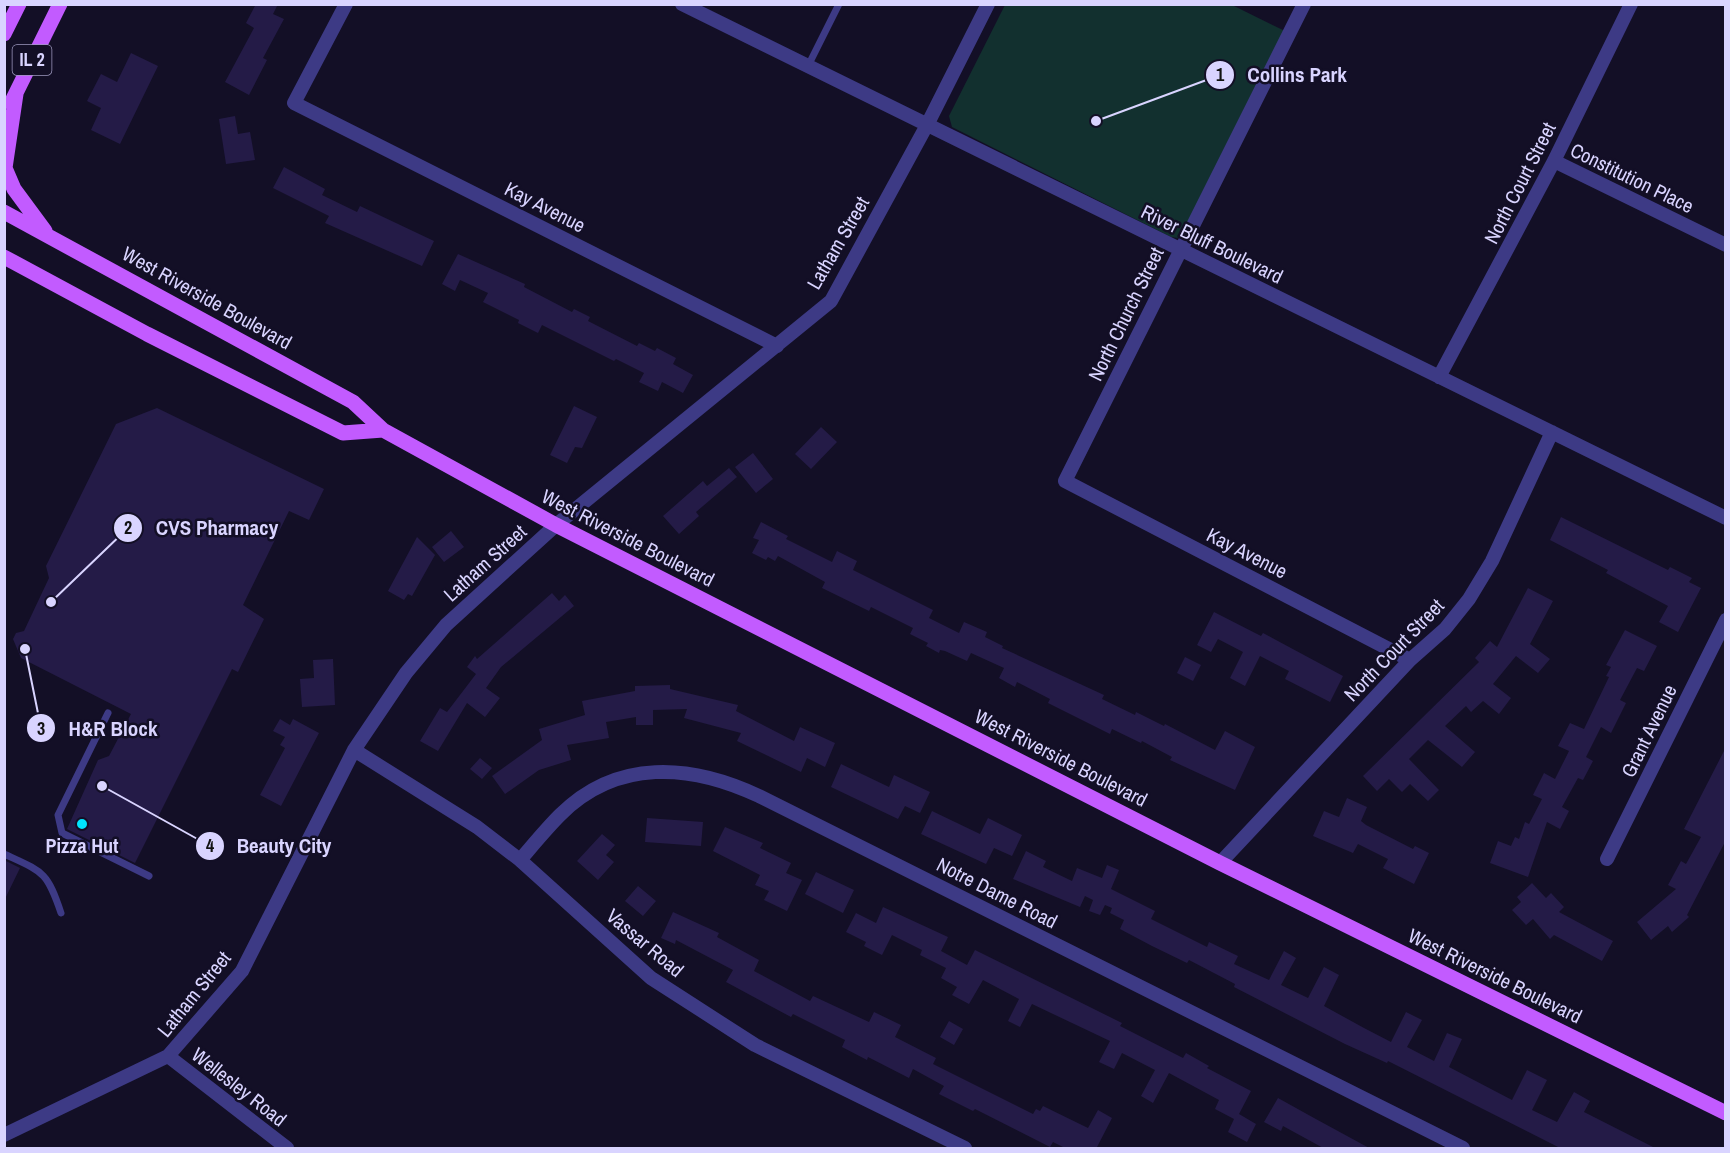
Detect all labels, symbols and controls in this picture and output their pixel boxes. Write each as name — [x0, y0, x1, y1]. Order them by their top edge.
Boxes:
road number: IL 2 — [12, 45, 51, 75]
callout: Collins Park — [1205, 55, 1359, 94]
text: Collins Park — [1247, 60, 1347, 89]
text: 1 — [1216, 62, 1225, 87]
street label: North Court Street — [1477, 117, 1562, 248]
street label: Constitution Place — [1566, 136, 1698, 219]
street label: Kay Avenue — [500, 175, 590, 238]
street label: Latham Street — [800, 191, 875, 294]
street label: River Bluff Boulevard — [1137, 198, 1288, 290]
street label: West Riverside Boulevard — [118, 240, 297, 355]
street label: North Church Street — [1081, 242, 1170, 385]
street label: West Riverside Boulevard — [537, 482, 719, 593]
callout: CVS Pharmacy — [113, 508, 290, 547]
text: CVS Pharmacy — [156, 513, 279, 542]
text: 2 — [124, 515, 132, 540]
street label: Latham Street — [437, 518, 532, 607]
street label: Kay Avenue — [1202, 521, 1292, 584]
street label: North Court Street — [1338, 592, 1450, 707]
street label: Grant Avenue — [1614, 680, 1683, 782]
street label: West Riverside Boulevard — [970, 702, 1152, 813]
callout: H&R Block — [26, 709, 169, 748]
text: H&R Block — [69, 714, 158, 743]
text: 3 — [37, 716, 45, 741]
marker: Pizza Hut — [75, 817, 89, 831]
callout: Beauty City — [195, 826, 343, 865]
text: Beauty City — [237, 831, 332, 860]
place label: Pizza Hut — [46, 832, 119, 859]
text: 4 — [206, 833, 215, 858]
street label: Notre Dame Road — [932, 851, 1062, 935]
street label: Vassar Road — [601, 902, 690, 983]
street label: West Riverside Boulevard — [1404, 922, 1587, 1029]
street label: Latham Street — [151, 945, 237, 1042]
street label: Wellesley Road — [186, 1041, 292, 1132]

